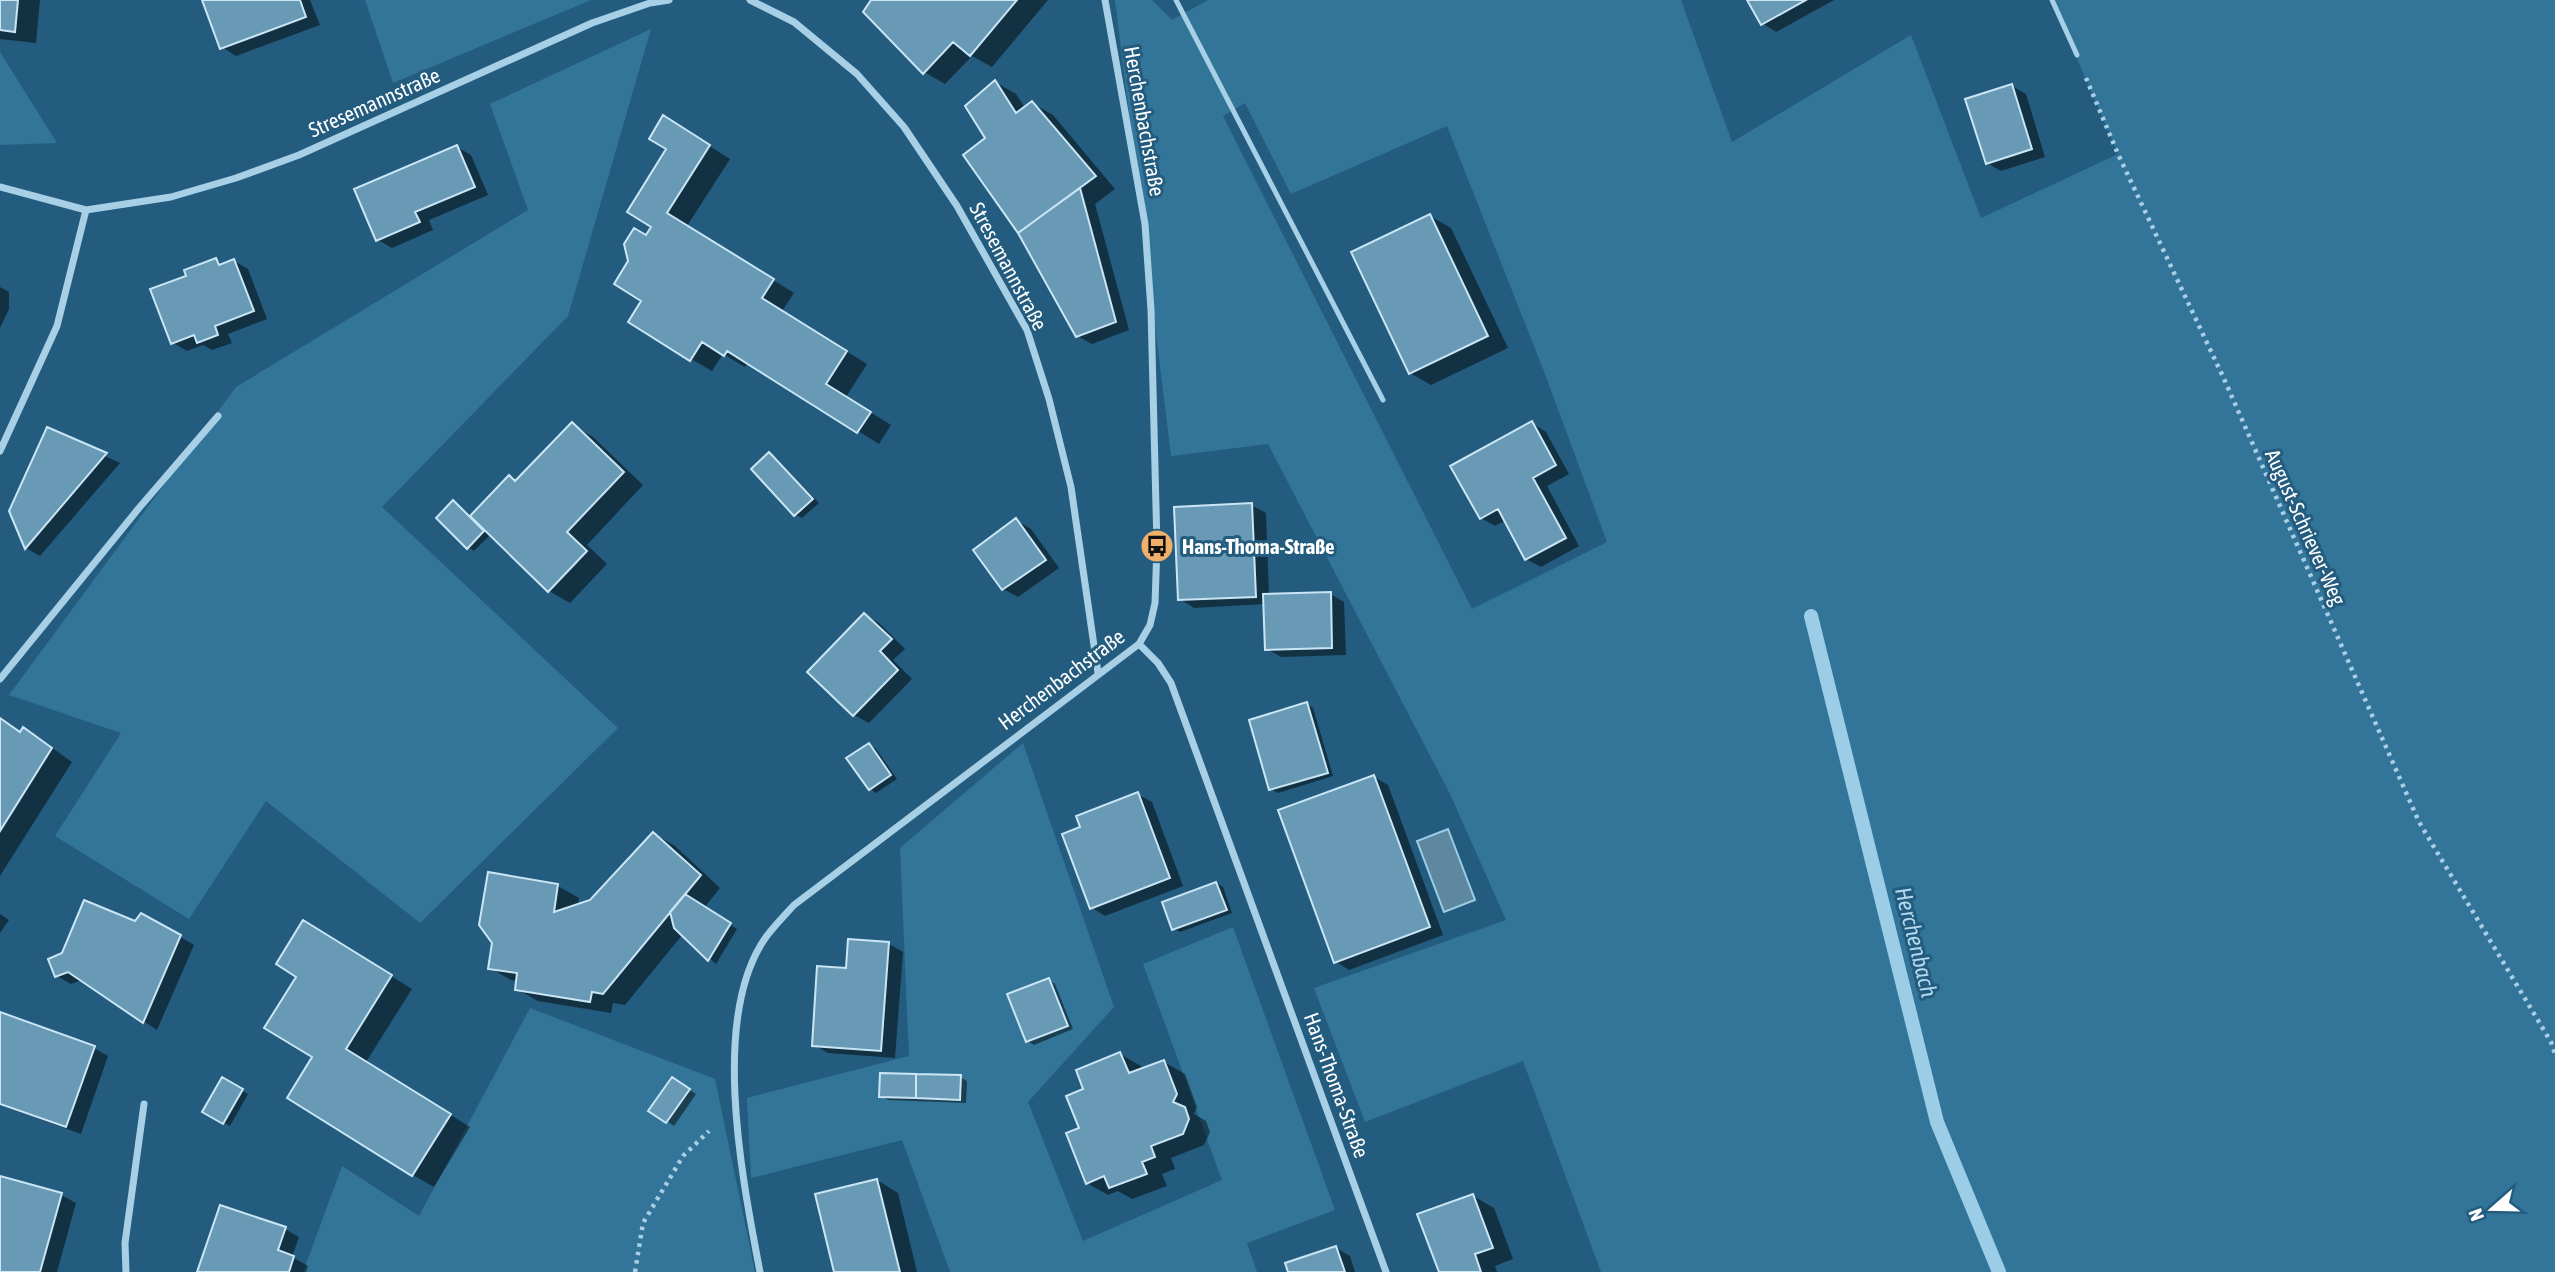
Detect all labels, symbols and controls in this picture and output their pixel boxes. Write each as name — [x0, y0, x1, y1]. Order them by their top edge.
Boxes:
street label: Herchenbachstraße — [1120, 44, 1170, 198]
street label: Stresemannstraße — [305, 62, 443, 142]
street label: Stresemannstraße — [965, 198, 1053, 334]
street label: August-Schriever-Weg — [2261, 445, 2351, 609]
bus stop icon: Hans-Thoma-Straße — [1138, 527, 1176, 565]
place label: Hans-Thoma-Straße — [1182, 534, 1335, 558]
street label: Herchenbachstraße — [993, 624, 1129, 734]
water label: Herchenbach — [1890, 884, 1942, 1000]
street label: Hans-Thoma-Straße — [1300, 1009, 1374, 1161]
north arrow — [2457, 1174, 2527, 1244]
text: N — [2464, 1206, 2488, 1224]

